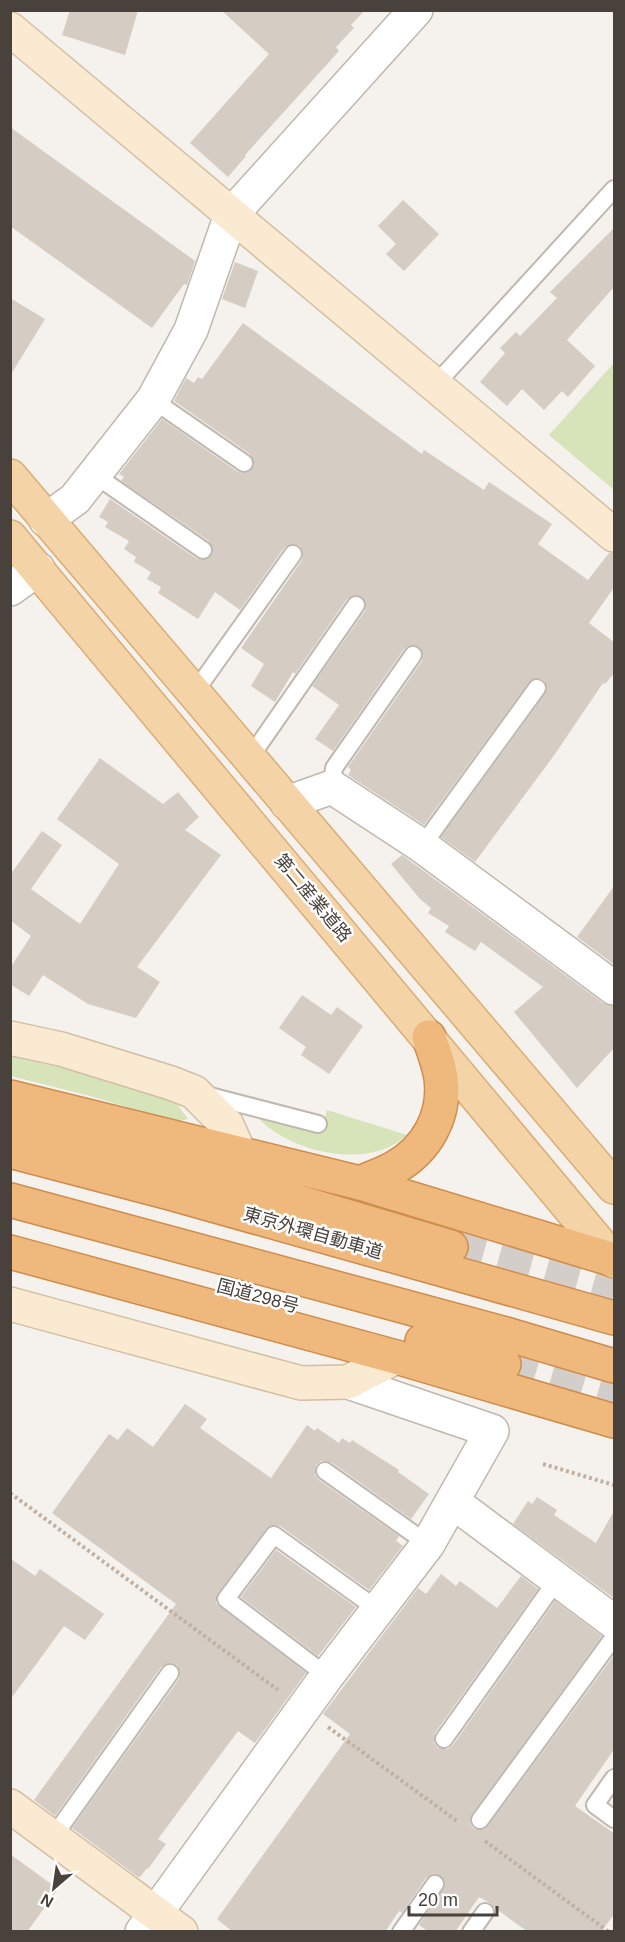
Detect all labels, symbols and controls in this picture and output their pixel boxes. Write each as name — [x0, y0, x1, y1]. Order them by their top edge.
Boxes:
street label: 第二産業道路 — [271, 850, 355, 946]
street label: 東京外環自動車道 — [241, 1204, 385, 1262]
street label: 国道298号 — [215, 1275, 301, 1317]
north arrow — [24, 1858, 84, 1918]
scale bar — [409, 1879, 498, 1917]
text: N — [38, 1890, 56, 1911]
text: 20 m — [418, 1890, 458, 1910]

